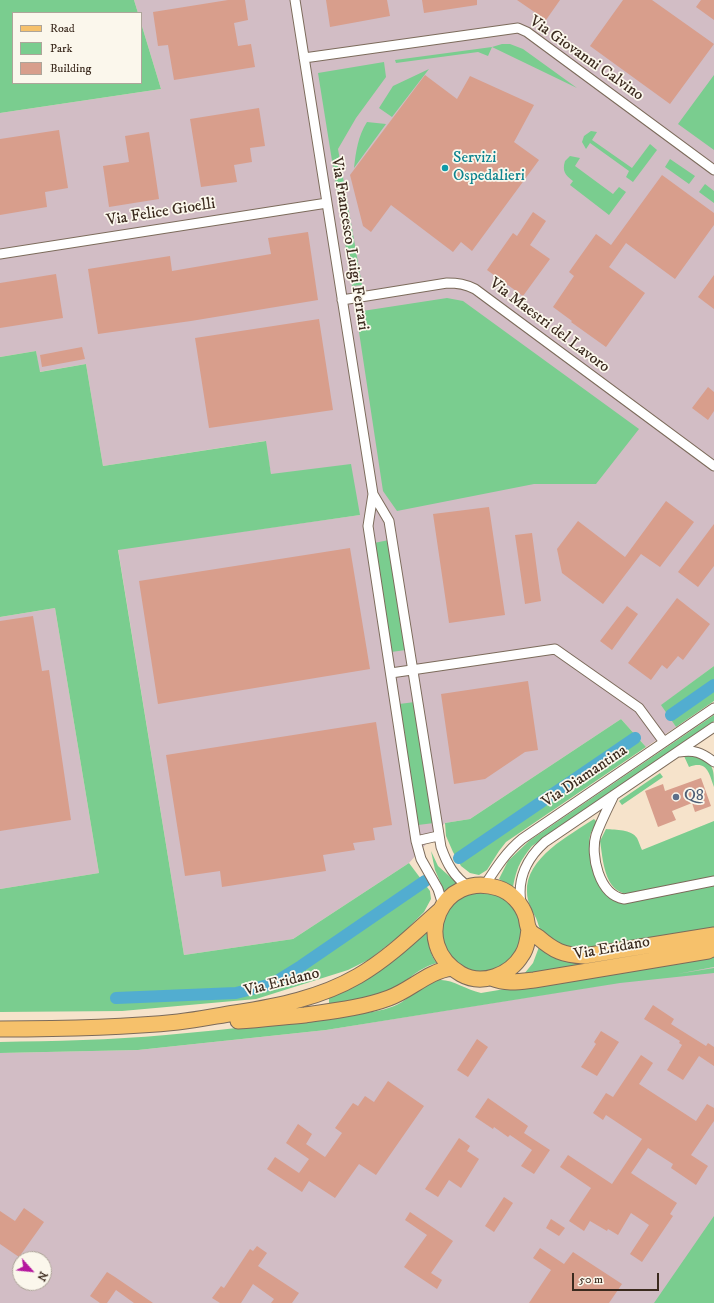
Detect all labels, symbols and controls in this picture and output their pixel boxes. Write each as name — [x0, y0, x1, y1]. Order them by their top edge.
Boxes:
legend — [12, 12, 142, 84]
street label: Via Giovanni Calvino — [525, 12, 647, 106]
text: Road — [50, 21, 75, 36]
text: Park — [50, 41, 72, 56]
text: Building — [50, 61, 91, 76]
place label: Servizi Ospedalieri — [453, 149, 525, 187]
street label: Via Francesco Luigi Ferrari — [326, 156, 372, 332]
marker: Servizi Ospedalieri — [440, 163, 450, 173]
street label: Via Felice Gioelli — [105, 195, 217, 231]
street label: Via Maestri del Lavoro — [485, 274, 613, 378]
street label: Via Diamantina — [539, 741, 631, 813]
place label: Q8 — [684, 787, 704, 807]
marker: Q8 — [671, 792, 681, 802]
street label: Via Eridano — [573, 933, 651, 965]
street label: Via Eridano — [242, 964, 322, 1002]
north arrow — [12, 1251, 52, 1291]
scale bar — [574, 1265, 661, 1291]
text: N — [34, 1269, 50, 1283]
text: 50 m — [579, 1272, 603, 1287]

